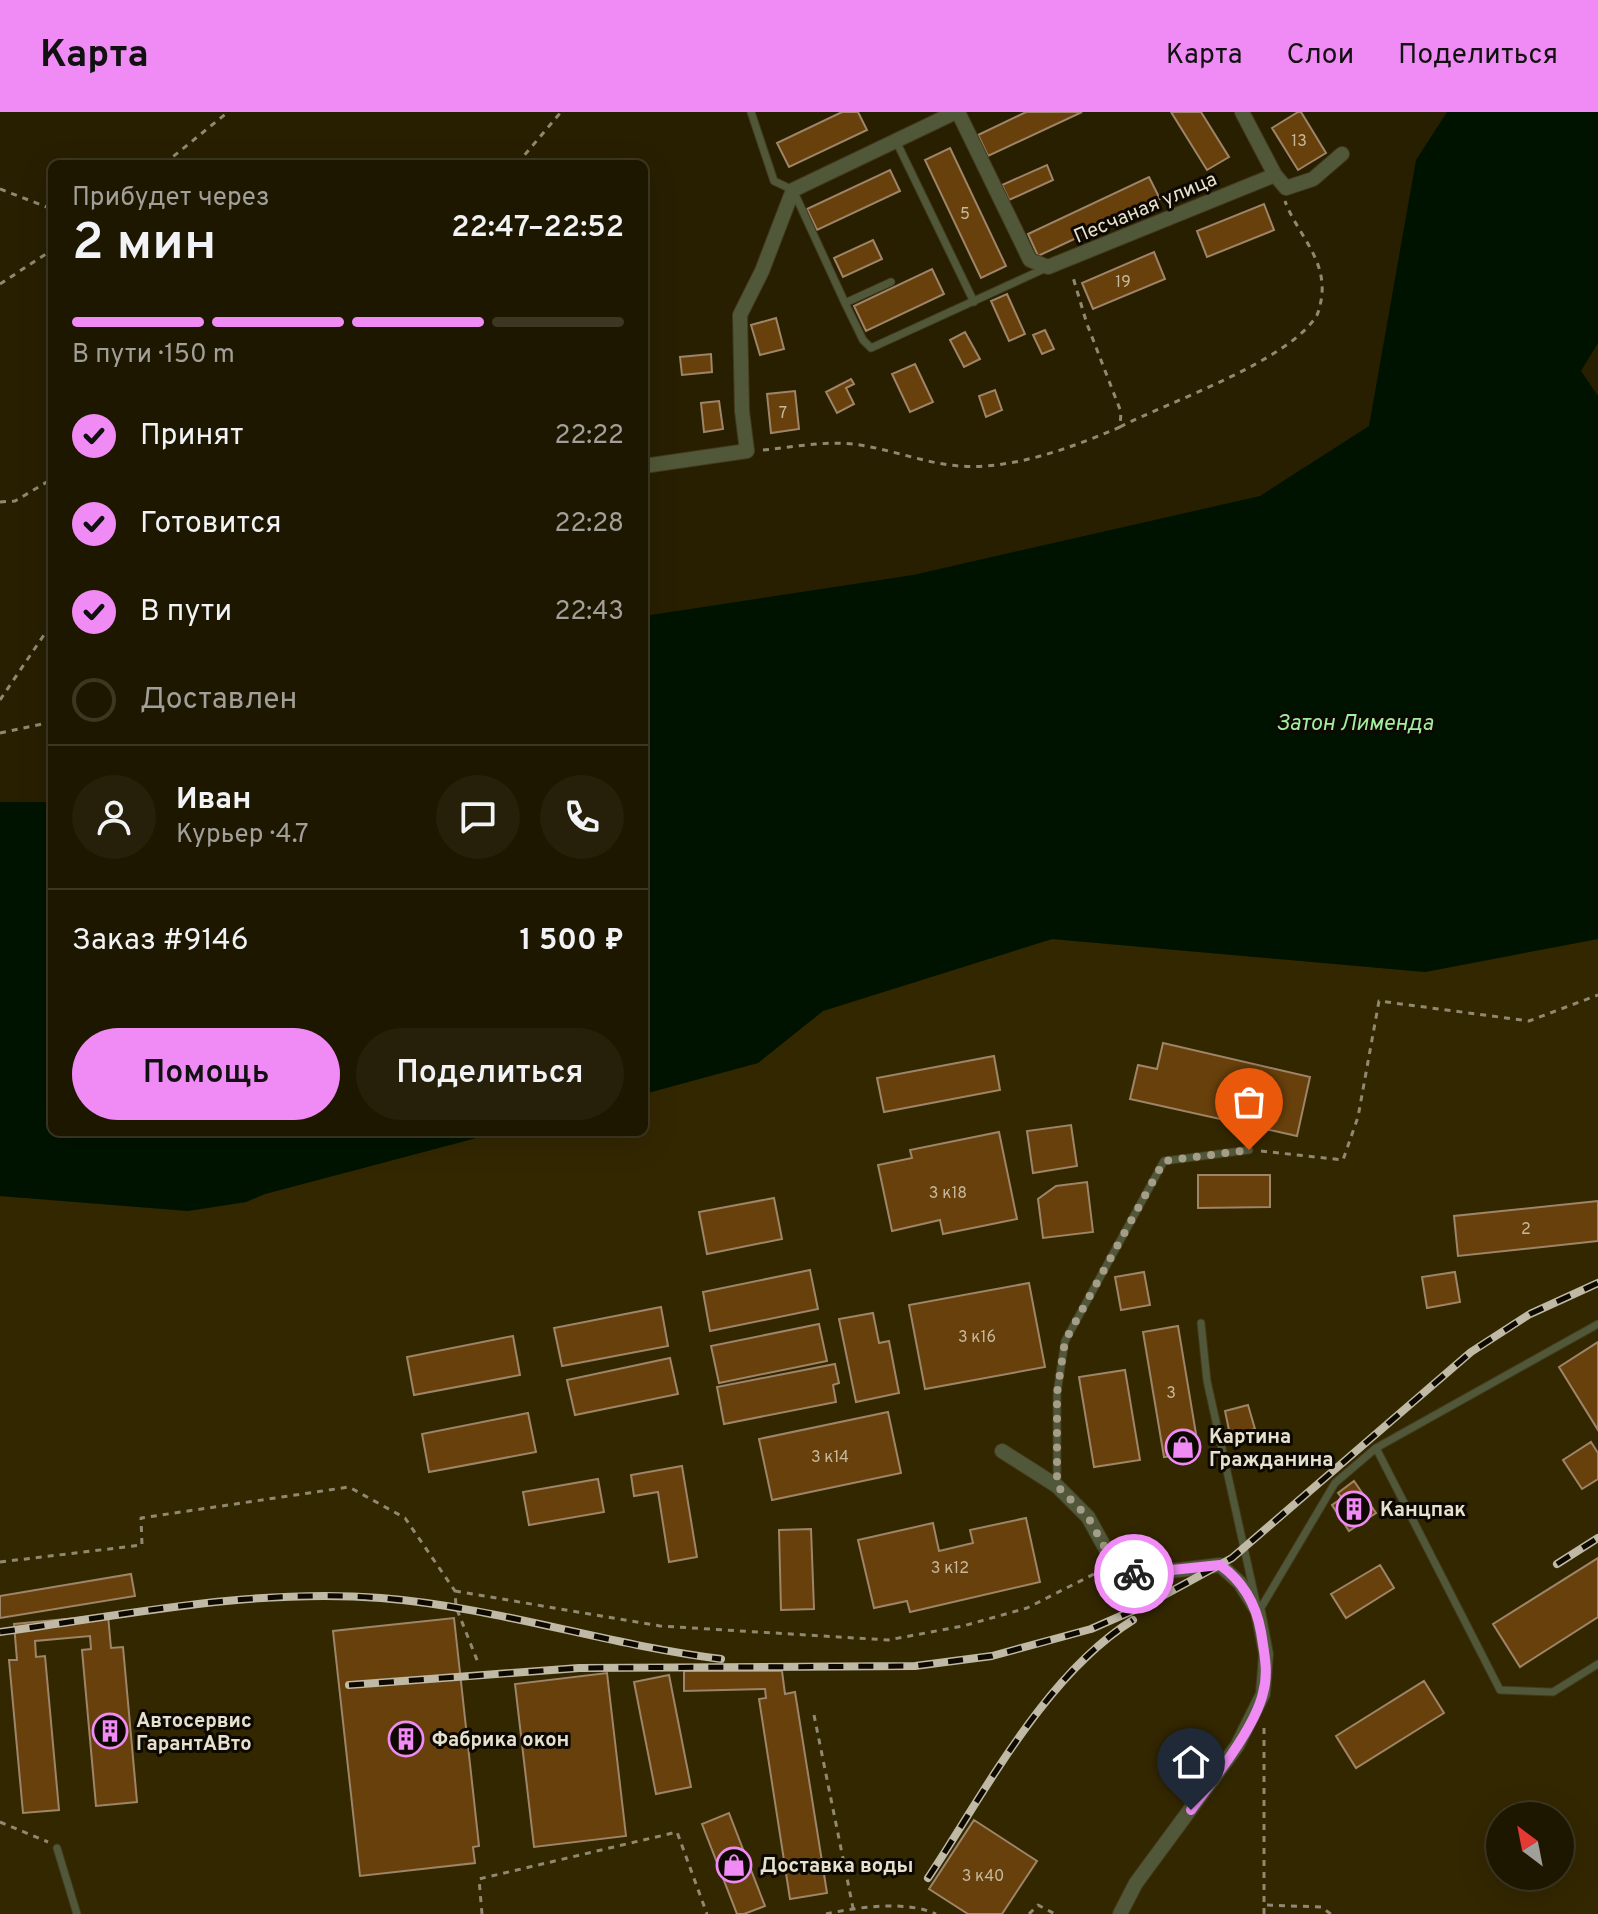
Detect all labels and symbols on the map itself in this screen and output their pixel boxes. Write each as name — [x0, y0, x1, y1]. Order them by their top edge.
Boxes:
house number: 13 — [1291, 132, 1307, 152]
street label: Песчаная улица — [1070, 167, 1221, 251]
house number: 5 — [960, 205, 970, 225]
house number: 19 — [1115, 273, 1131, 293]
house number: 7 — [779, 404, 787, 424]
water label: Затон Лименда — [1277, 711, 1434, 738]
pin — [1215, 1068, 1283, 1150]
house number: 3 к18 — [929, 1184, 967, 1204]
house number: 2 — [1521, 1220, 1531, 1240]
house number: 3 к16 — [958, 1328, 996, 1348]
house number: 3 — [1166, 1384, 1176, 1404]
place label: Картина Гражданина — [1209, 1425, 1333, 1474]
shop icon: Картина Гражданина — [1164, 1428, 1202, 1466]
house number: 3 к14 — [811, 1448, 849, 1468]
building icon: Канцпак — [1335, 1490, 1373, 1528]
place label: Канцпак — [1380, 1498, 1466, 1524]
courier — [1094, 1534, 1174, 1614]
house number: 3 к12 — [931, 1559, 969, 1579]
place label: Автосервис ГарантАВто — [136, 1709, 252, 1758]
building icon: Автосервис ГарантАВто — [91, 1712, 129, 1750]
building icon: Фабрика окон — [387, 1720, 425, 1758]
place label: Фабрика окон — [432, 1728, 569, 1754]
pin — [1157, 1728, 1225, 1810]
north arrow — [1486, 1802, 1574, 1890]
shop icon: Доставка воды — [715, 1846, 753, 1884]
place label: Доставка воды — [760, 1854, 913, 1880]
house number: 3 к40 — [962, 1867, 1004, 1887]

